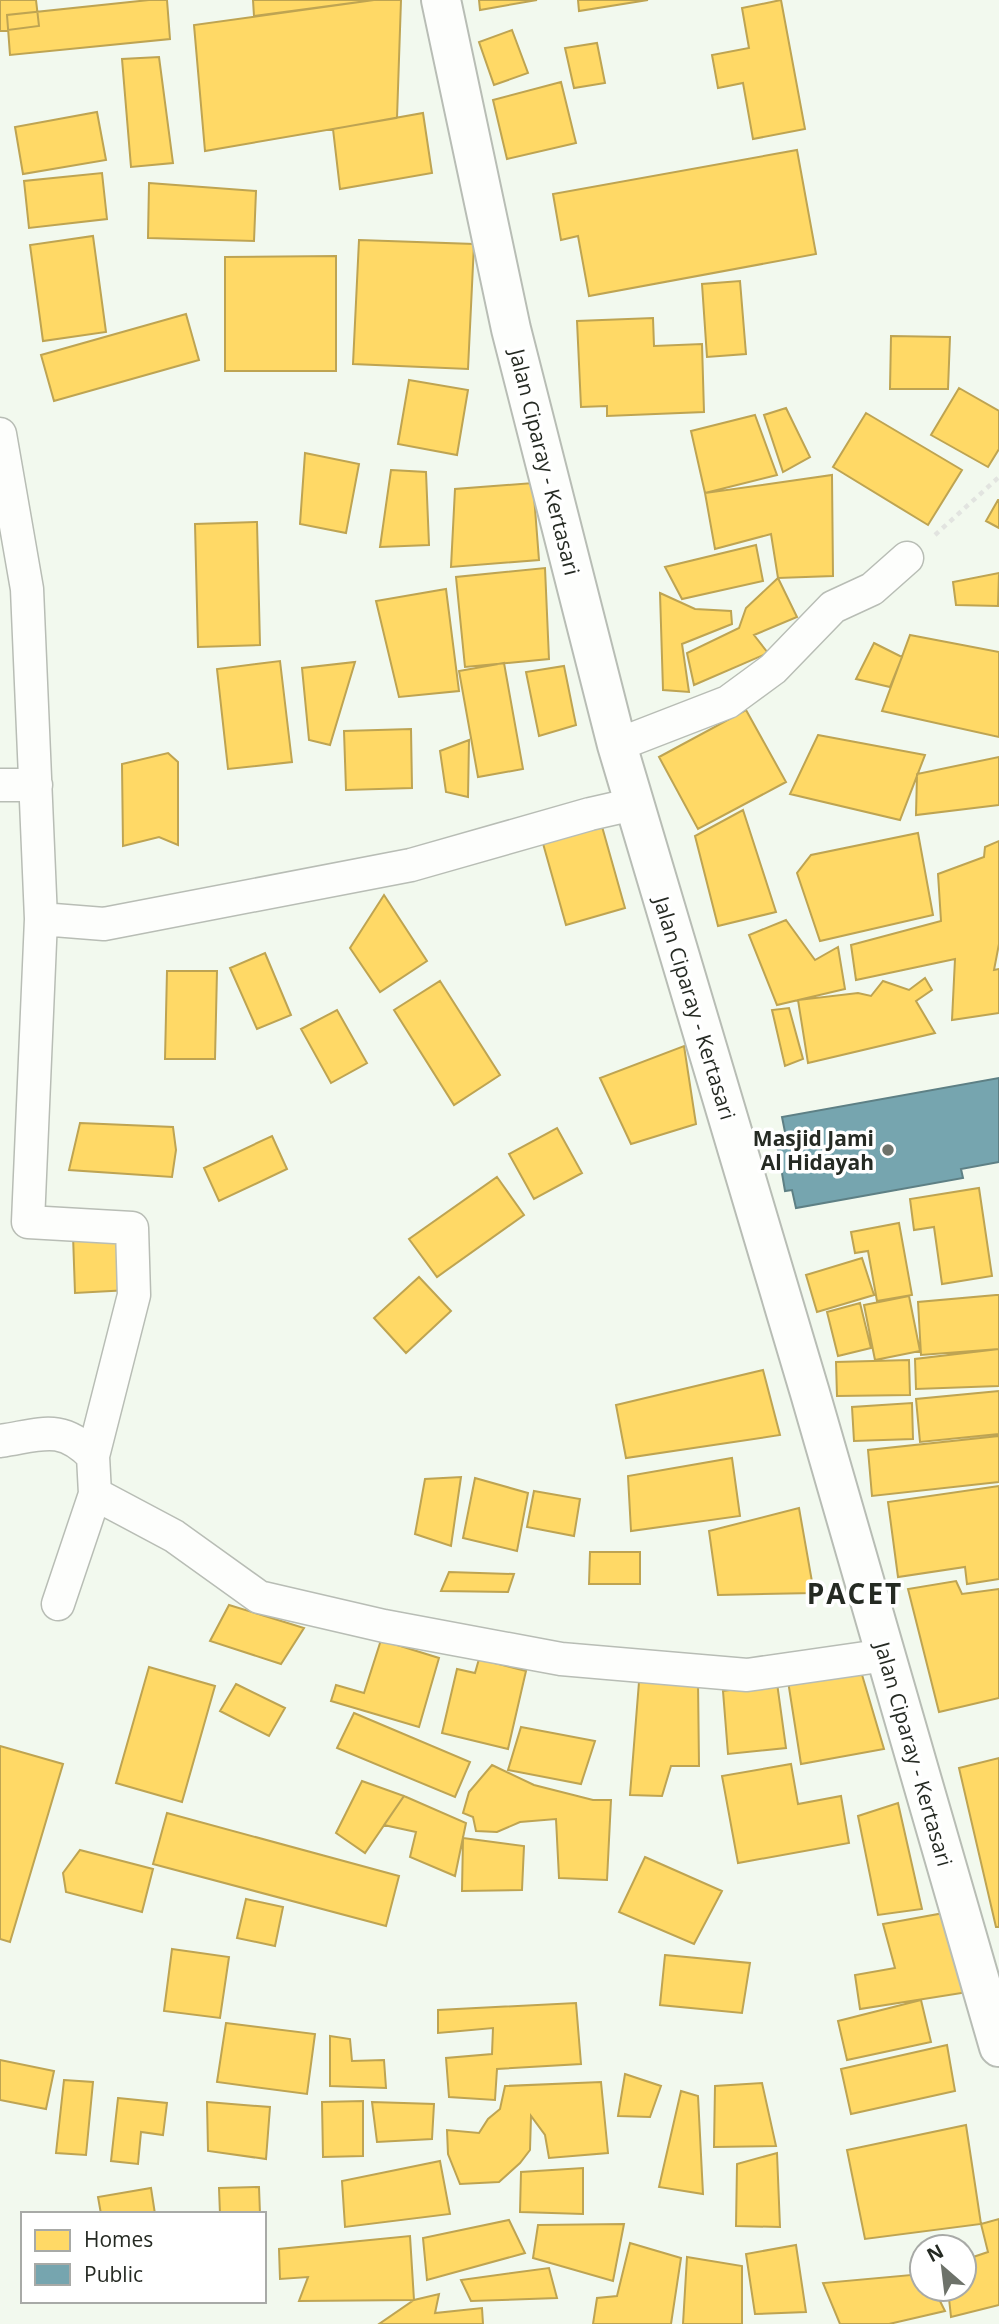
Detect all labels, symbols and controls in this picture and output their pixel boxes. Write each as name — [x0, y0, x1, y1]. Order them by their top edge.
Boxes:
street label: Jalan Ciparay - Kertasari — [503, 344, 587, 578]
street label: Jalan Ciparay - Kertasari — [647, 891, 742, 1123]
place label: Masjid Jami Al Hidayah — [753, 1124, 874, 1176]
marker: Masjid Jami Al Hidayah — [880, 1142, 896, 1158]
district label: PACET — [807, 1574, 903, 1612]
street label: Jalan Ciparay - Kertasari — [868, 1637, 959, 1869]
legend — [21, 2212, 266, 2303]
text: Homes — [84, 2225, 153, 2253]
north arrow — [908, 2233, 978, 2303]
text: N — [922, 2238, 948, 2268]
text: Public — [84, 2260, 143, 2288]

